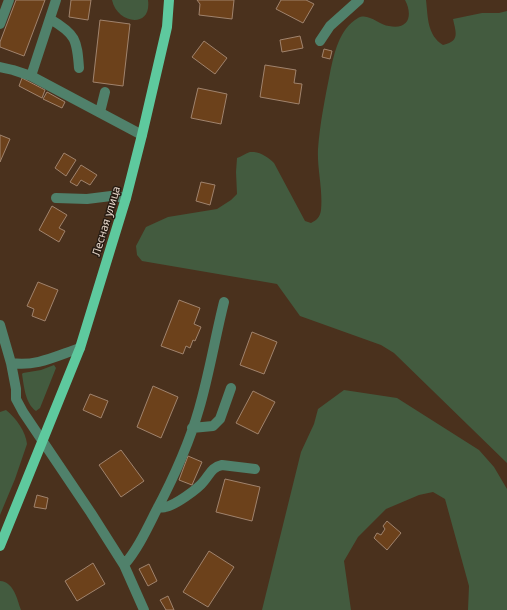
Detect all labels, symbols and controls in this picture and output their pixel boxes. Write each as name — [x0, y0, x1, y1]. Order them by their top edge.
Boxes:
street label: Лесная улица — [88, 184, 123, 258]

